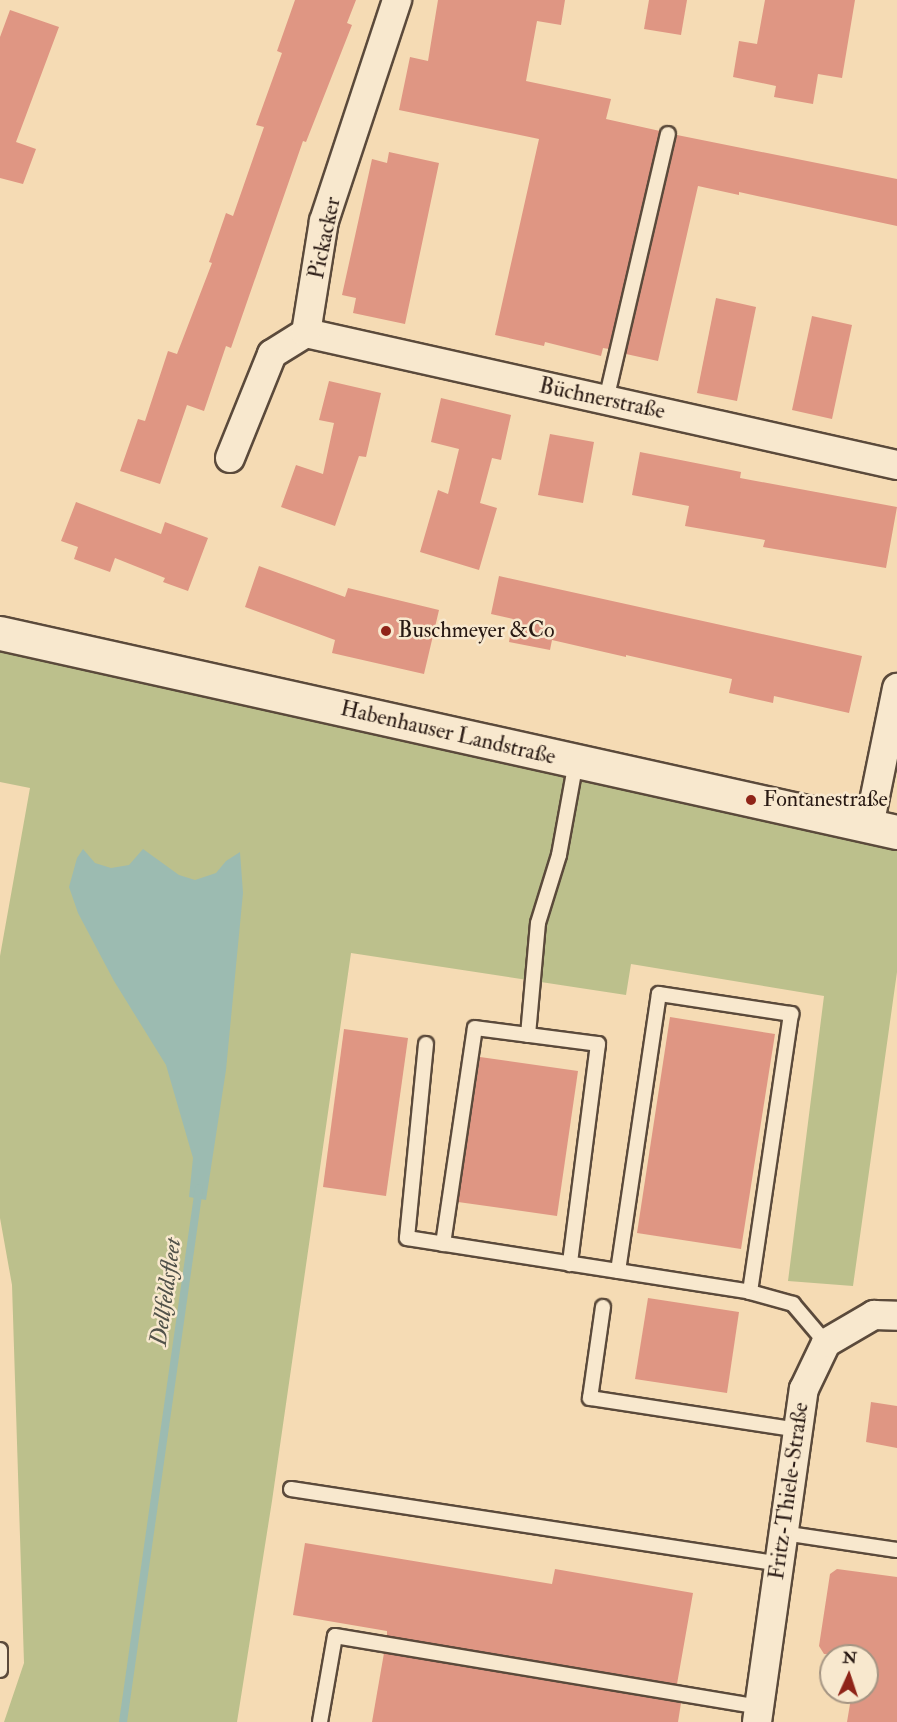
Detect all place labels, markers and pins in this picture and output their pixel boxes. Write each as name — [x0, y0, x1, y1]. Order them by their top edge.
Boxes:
place label: Buschmeyer &Co — [398, 618, 555, 644]
marker: Buschmeyer &Co — [379, 624, 393, 638]
place label: Fontanestraße — [763, 787, 888, 813]
marker: Fontanestraße — [744, 793, 758, 807]

